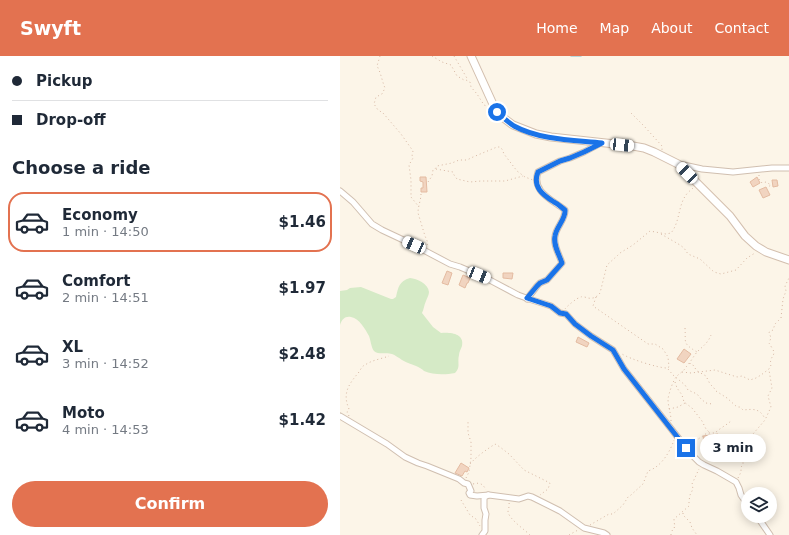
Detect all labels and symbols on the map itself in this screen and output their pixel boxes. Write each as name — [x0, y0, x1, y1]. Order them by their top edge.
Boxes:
route start — [488, 103, 506, 121]
car — [609, 138, 635, 152]
car — [674, 160, 700, 186]
car — [401, 235, 427, 255]
car — [466, 265, 492, 285]
callout: 3 min — [700, 434, 766, 462]
route end — [677, 439, 695, 457]

